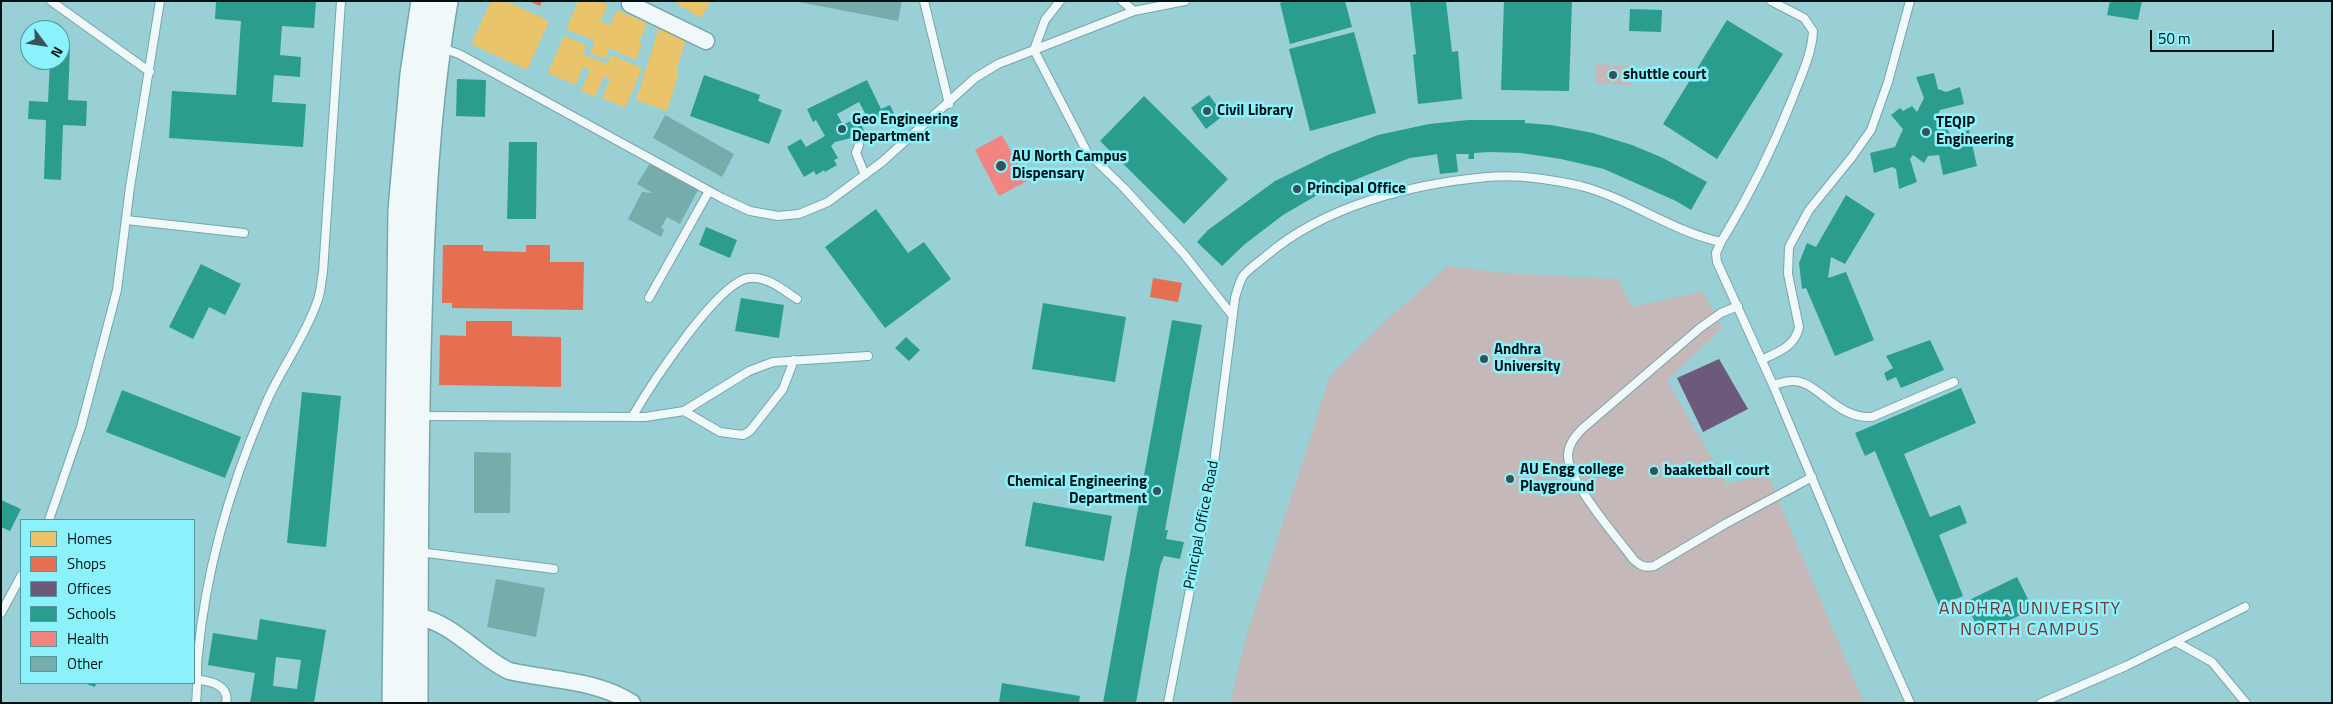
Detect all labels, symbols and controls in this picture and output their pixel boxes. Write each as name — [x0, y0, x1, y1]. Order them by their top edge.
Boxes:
north arrow — [20, 20, 70, 70]
scale bar — [2153, 20, 2277, 52]
text: 50 m — [2158, 27, 2191, 50]
text: N — [46, 43, 69, 62]
place label: shuttle court — [1623, 66, 1707, 84]
marker: shuttle court — [1607, 69, 1619, 81]
place label: Civil Library — [1217, 102, 1293, 120]
marker: Civil Library — [1201, 105, 1213, 117]
place label: Geo Engineering Department — [852, 111, 958, 146]
place label: TEQIP Engineering — [1936, 114, 2014, 149]
marker: Geo Engineering Department — [836, 123, 848, 135]
marker: TEQIP Engineering — [1920, 126, 1932, 138]
place label: AU North Campus Dispensary — [1012, 148, 1127, 183]
marker: AU North Campus Dispensary — [994, 159, 1008, 173]
place label: Principal Office — [1307, 180, 1406, 198]
marker: Principal Office — [1291, 183, 1303, 195]
place label: Andhra University — [1494, 341, 1560, 376]
marker: Andhra University — [1478, 353, 1490, 365]
street label: Principal Office Road — [1181, 459, 1223, 591]
place label: AU Engg college Playground — [1520, 461, 1624, 496]
place label: baaketball court — [1664, 462, 1769, 480]
marker: baaketball court — [1648, 465, 1660, 477]
place label: Chemical Engineering Department — [1007, 473, 1147, 508]
marker: AU Engg college Playground — [1504, 473, 1516, 485]
marker: Chemical Engineering Department — [1151, 485, 1163, 497]
legend — [20, 519, 195, 684]
text: Homes — [67, 527, 112, 550]
text: Shops — [67, 552, 106, 575]
text: Offices — [67, 577, 111, 600]
district label: ANDHRA UNIVERSITY NORTH CAMPUS — [1937, 599, 2123, 642]
text: Schools — [67, 602, 116, 625]
text: Health — [67, 627, 109, 650]
text: Other — [67, 652, 103, 675]

